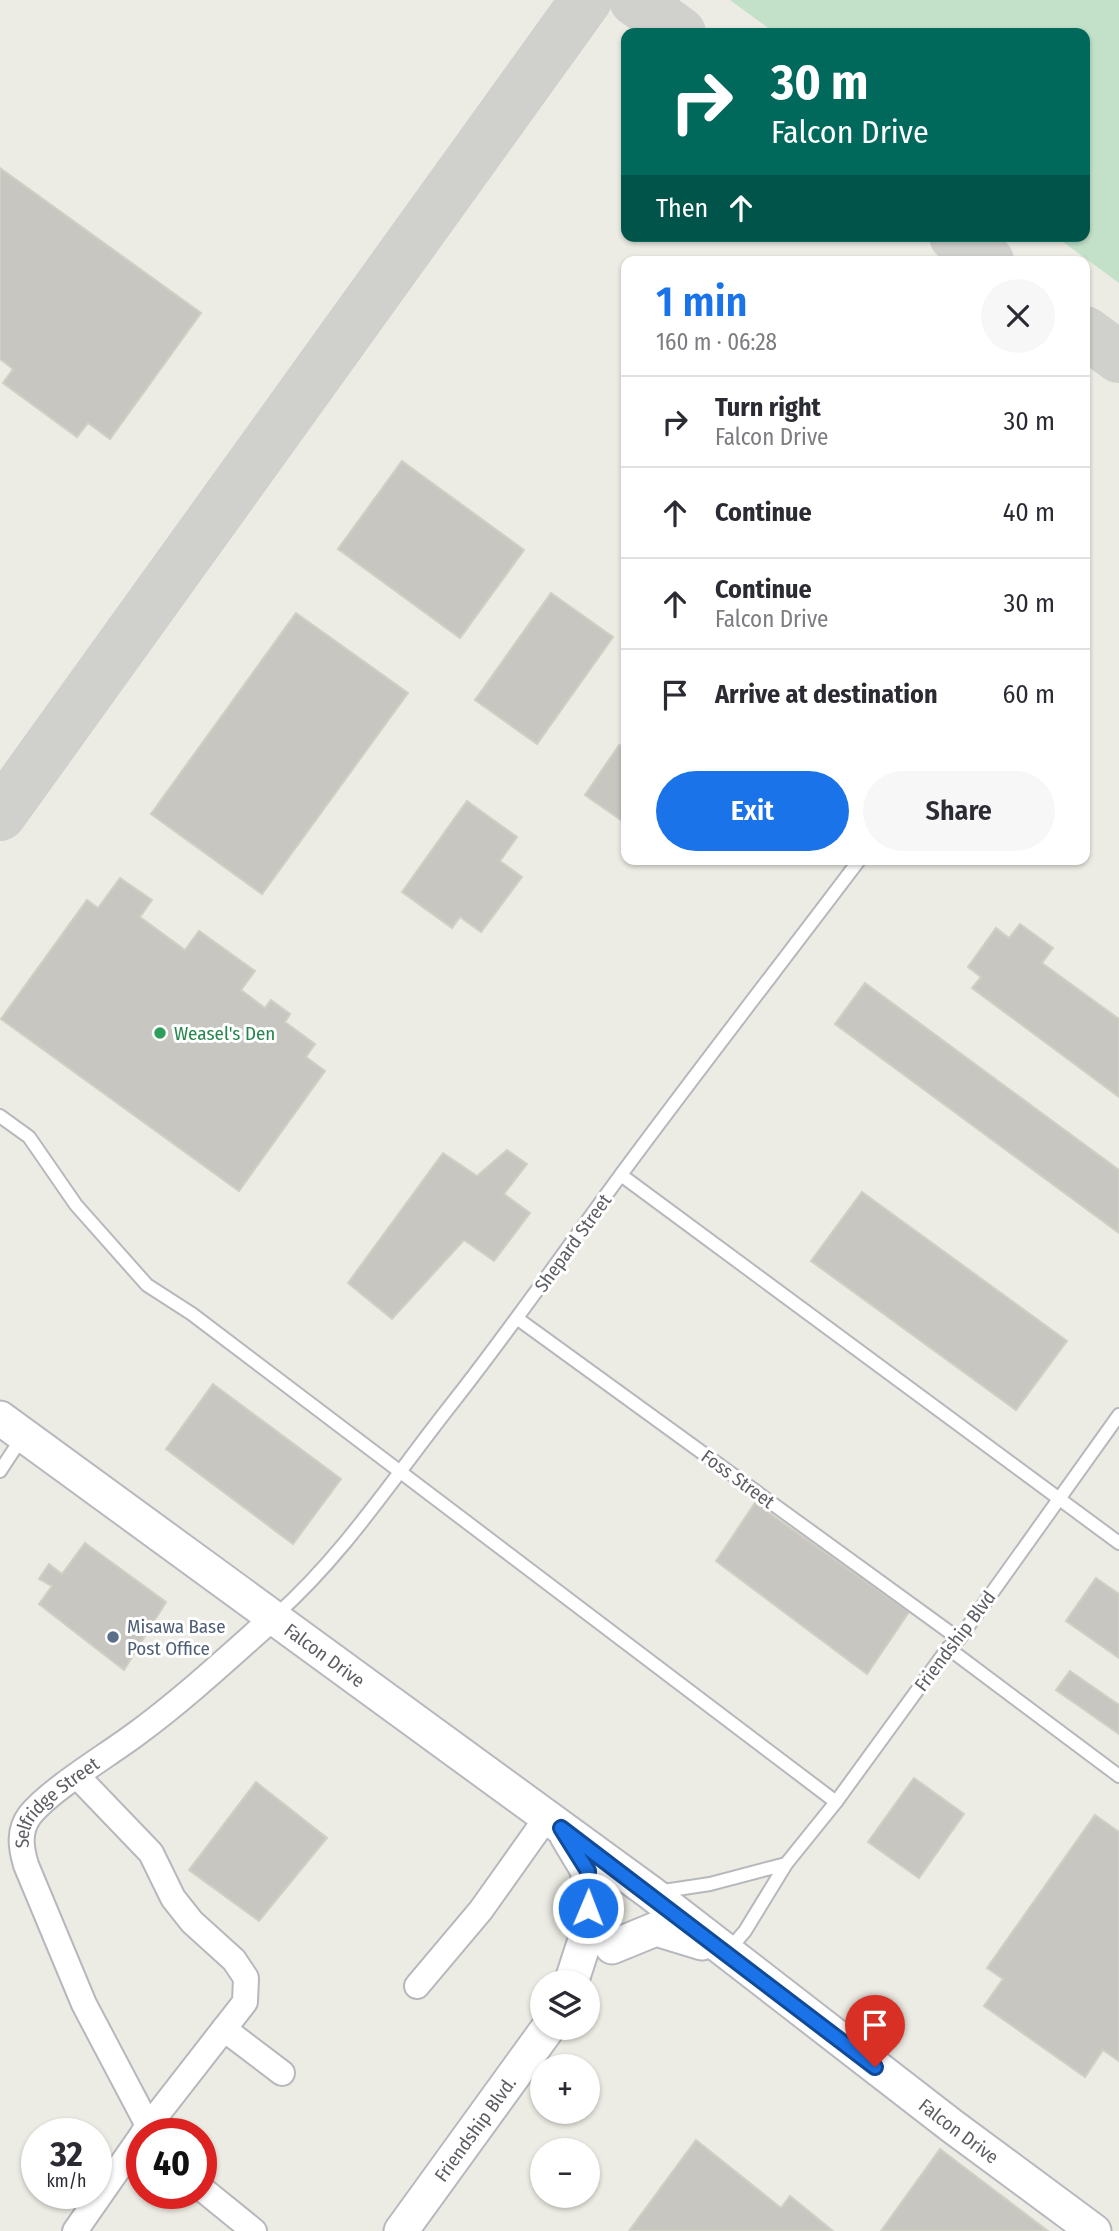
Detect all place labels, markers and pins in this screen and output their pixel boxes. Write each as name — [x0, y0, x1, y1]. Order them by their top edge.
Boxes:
place label: Weasel's Den — [174, 1022, 275, 1045]
marker: Weasel's Den — [152, 1025, 168, 1041]
place label: Misawa Base Post Office — [127, 1615, 226, 1660]
marker: Misawa Base Post Office — [105, 1629, 121, 1645]
pin — [845, 1995, 905, 2067]

